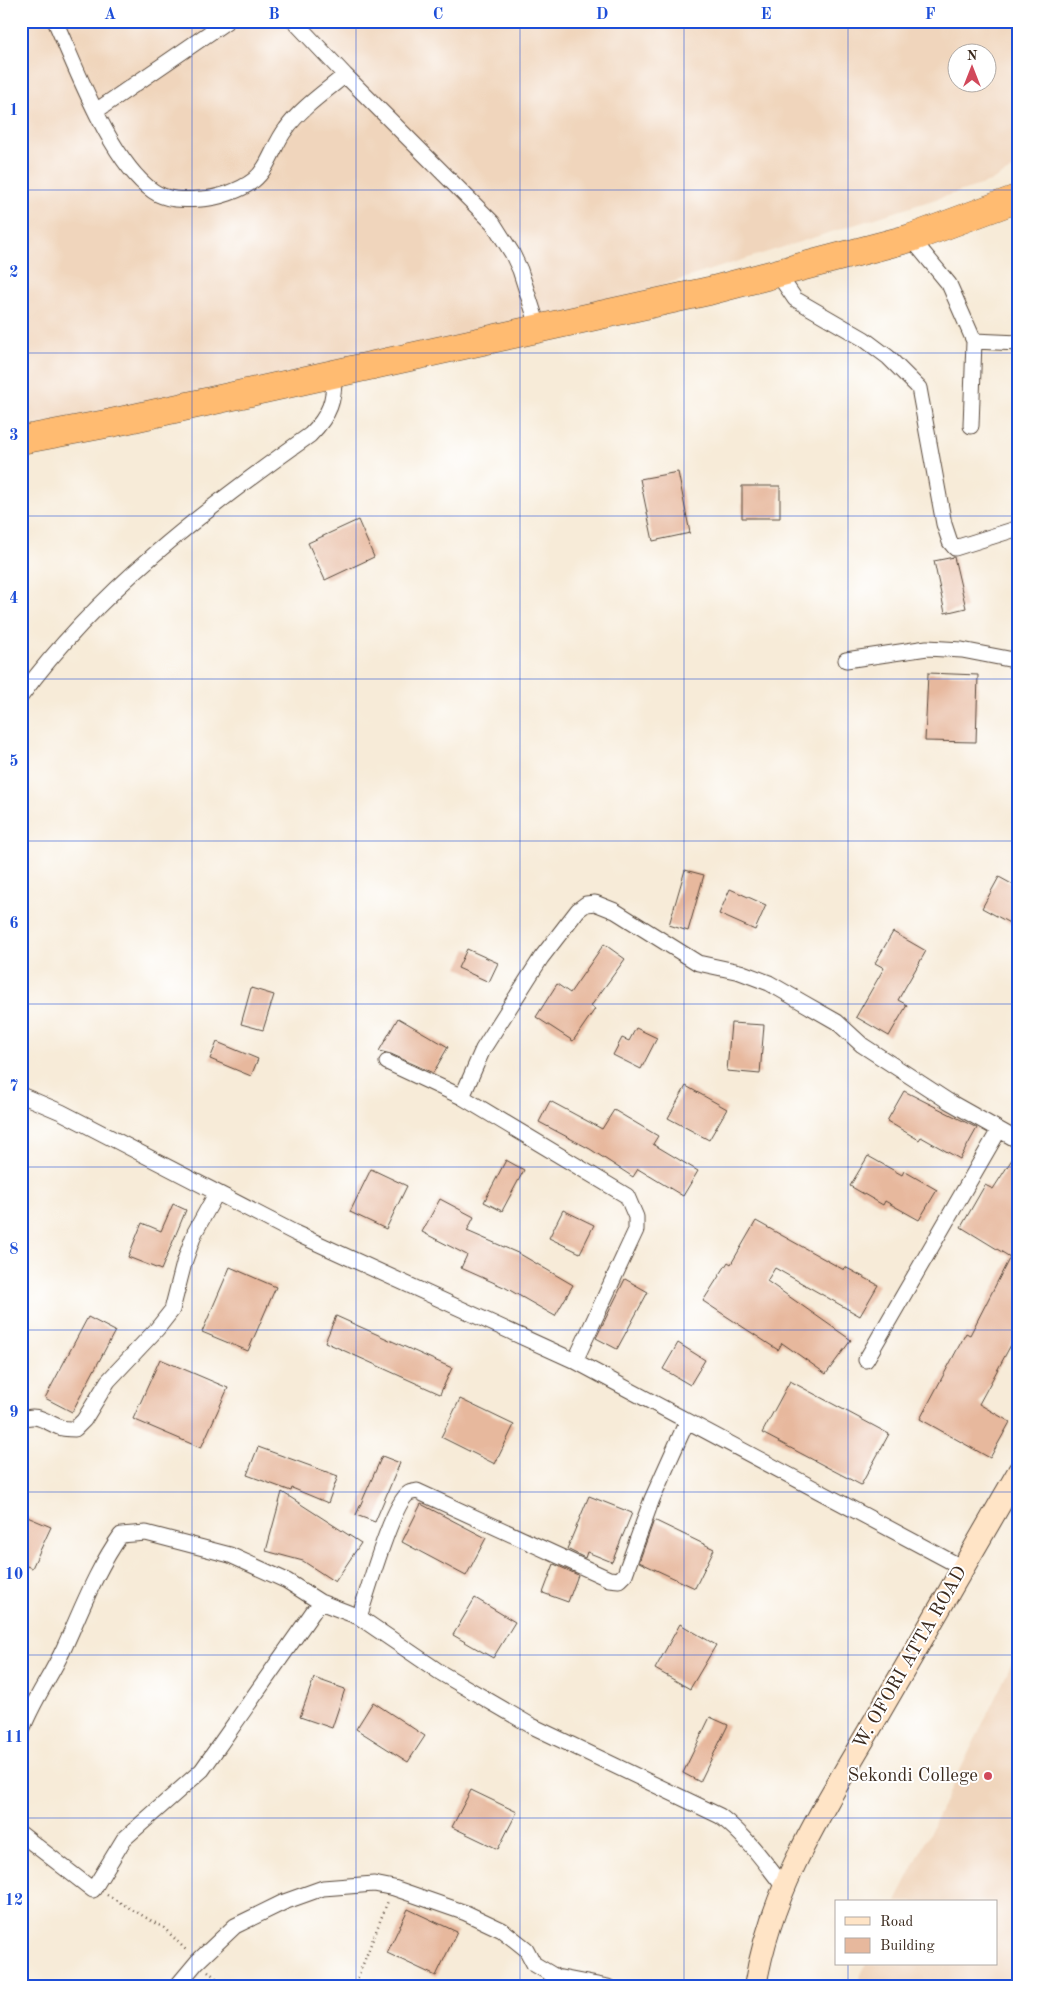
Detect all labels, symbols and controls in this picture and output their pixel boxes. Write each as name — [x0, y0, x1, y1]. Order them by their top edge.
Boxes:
text: A — [104, 7, 116, 23]
text: B — [268, 7, 280, 23]
text: C — [433, 7, 443, 23]
text: D — [596, 7, 608, 23]
text: E — [760, 7, 772, 23]
text: F — [925, 7, 936, 23]
north arrow — [948, 42, 998, 92]
text: N — [967, 49, 978, 63]
text: 1 — [9, 103, 19, 119]
text: 2 — [9, 265, 19, 281]
text: 3 — [9, 428, 19, 444]
text: 4 — [9, 591, 19, 607]
text: 5 — [9, 754, 19, 770]
text: 6 — [9, 916, 19, 932]
text: 7 — [9, 1079, 19, 1095]
text: 8 — [9, 1242, 19, 1258]
text: 9 — [9, 1405, 19, 1421]
street label: W. OFORI ATTA ROAD — [851, 1563, 971, 1753]
text: 10 — [5, 1567, 23, 1583]
text: 11 — [5, 1730, 23, 1746]
place label: Sekondi College — [847, 1767, 978, 1786]
marker: Sekondi College — [982, 1770, 994, 1782]
text: 12 — [5, 1893, 23, 1909]
legend — [835, 1900, 998, 1966]
text: Road — [880, 1915, 914, 1930]
text: Building — [880, 1939, 935, 1954]

